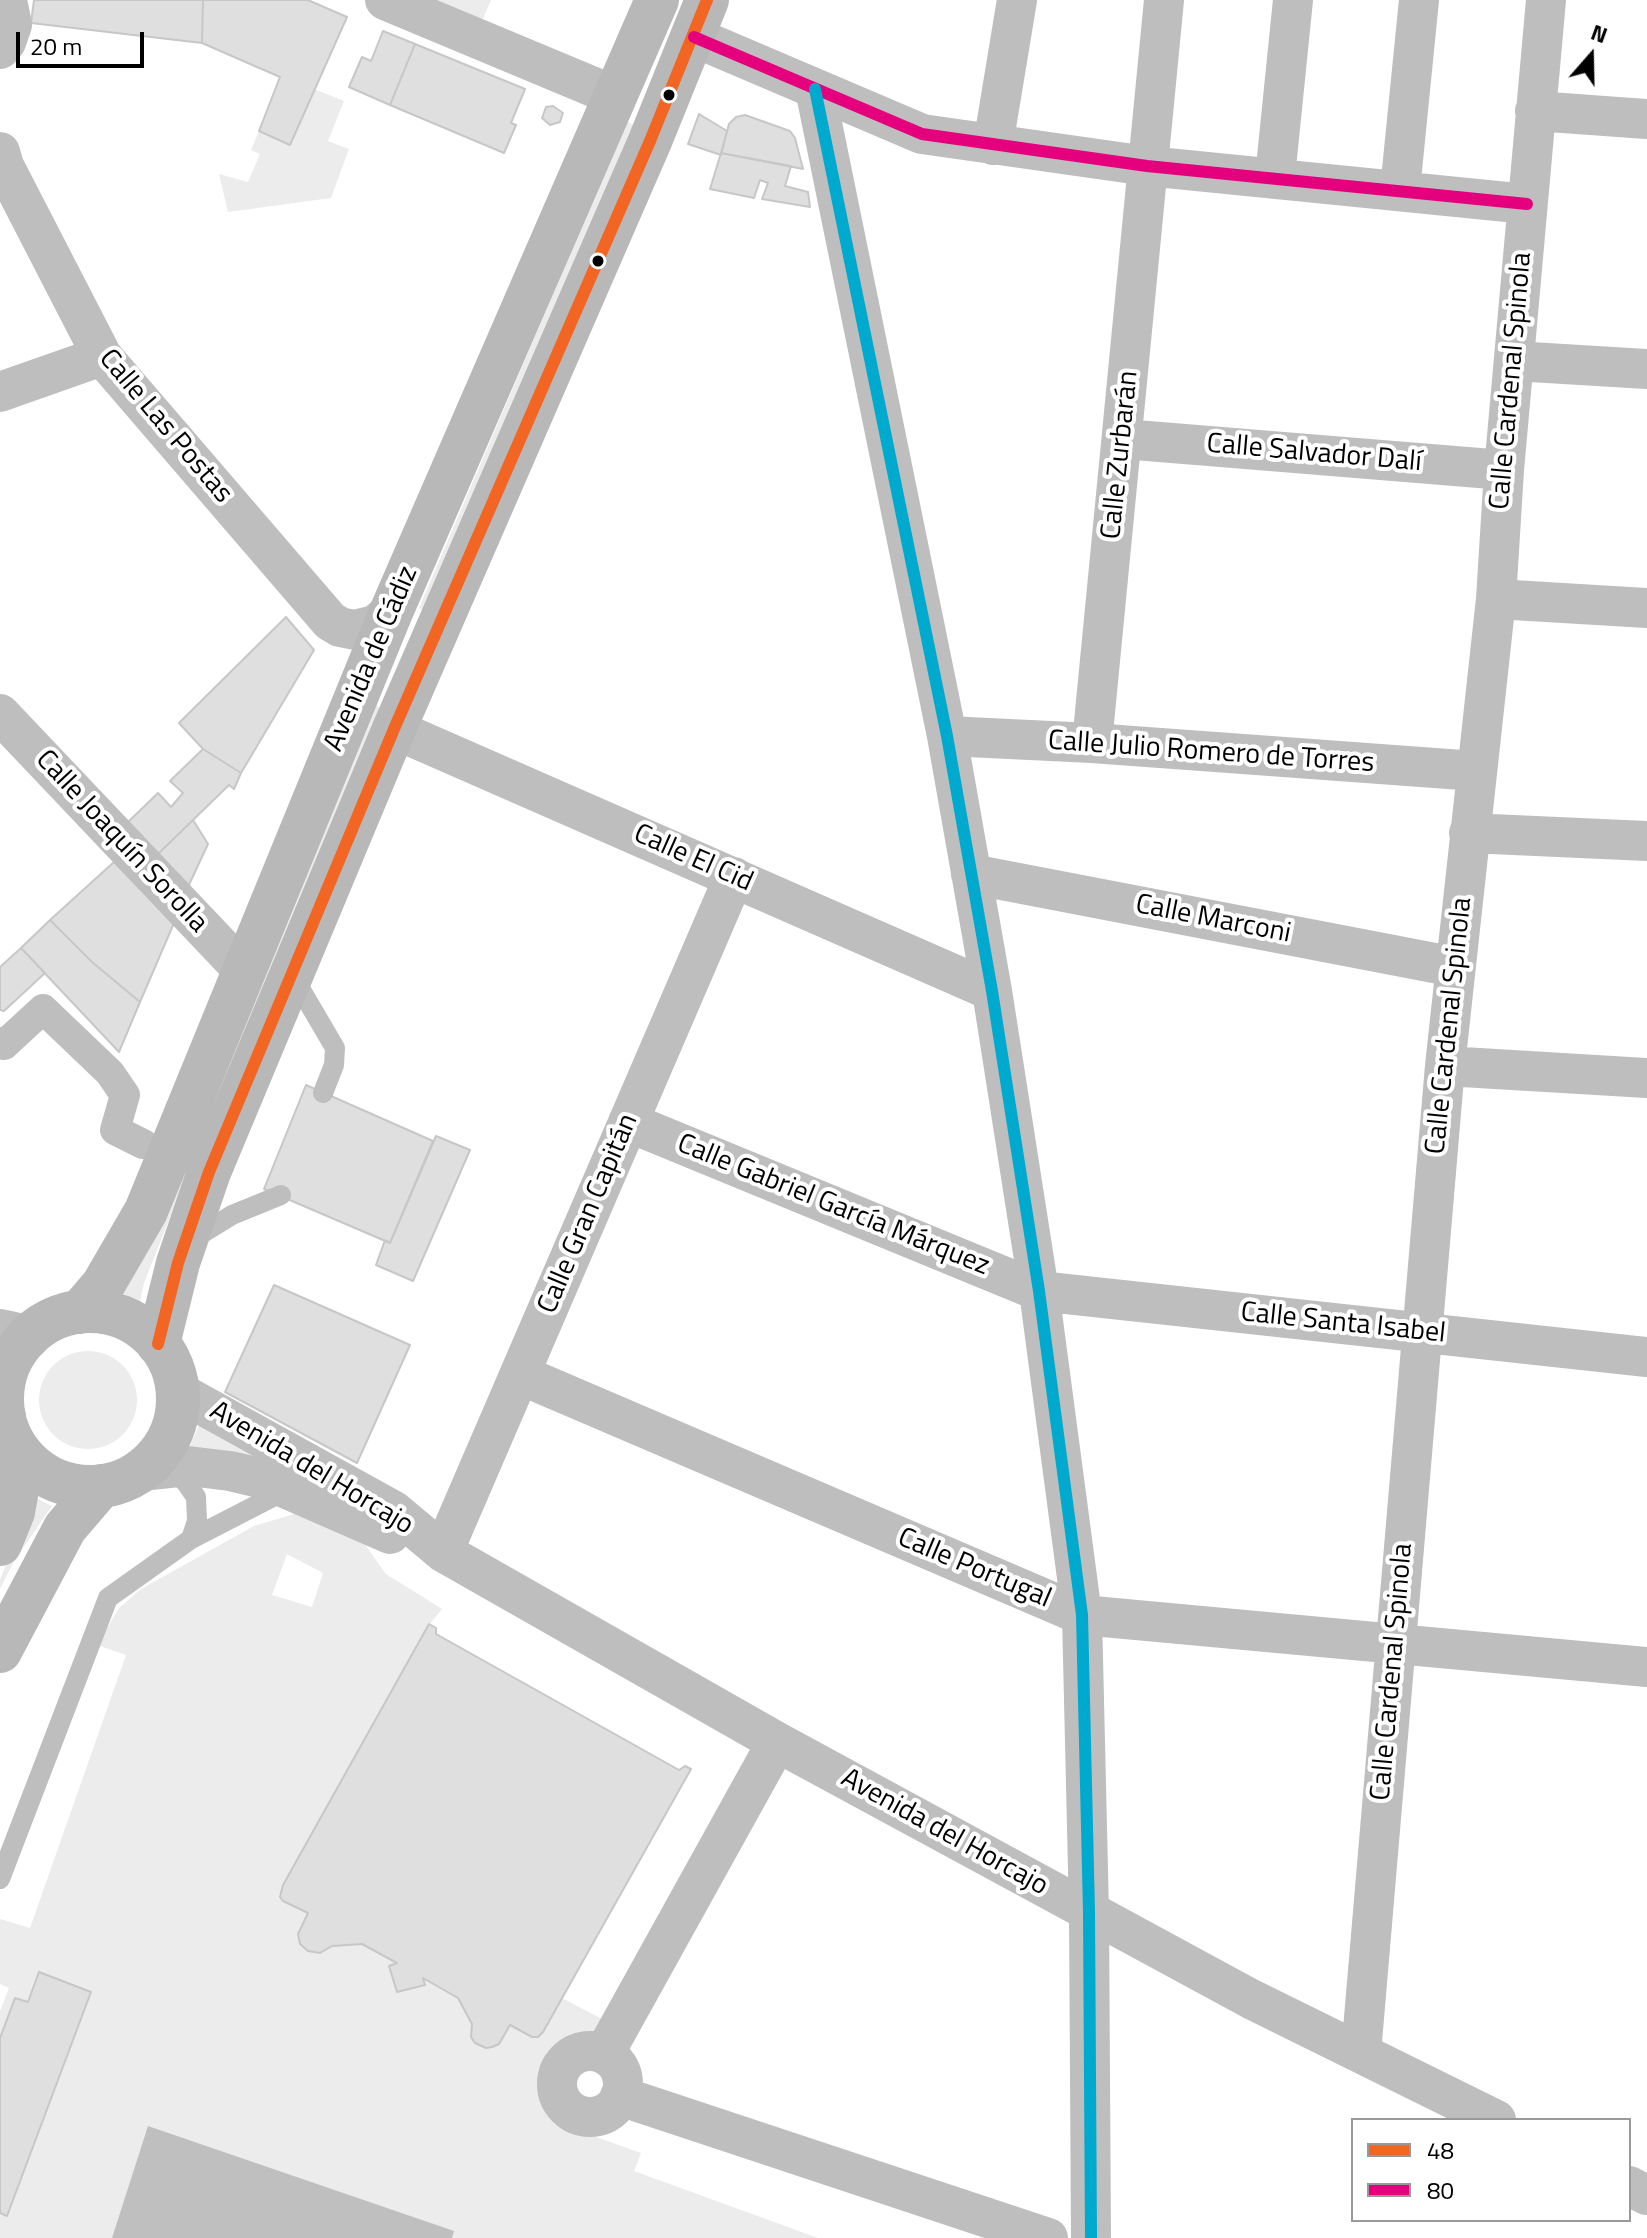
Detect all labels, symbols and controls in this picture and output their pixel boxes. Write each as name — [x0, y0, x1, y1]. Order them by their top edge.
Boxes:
text: N — [1586, 15, 1612, 52]
scale bar — [20, 16, 148, 66]
north arrow — [1551, 16, 1631, 96]
text: 20 m — [30, 28, 82, 64]
unlabelled marker — [661, 87, 677, 103]
street label: Calle Cardenal Spinola — [1484, 251, 1540, 511]
unlabelled marker — [590, 253, 606, 269]
street label: Calle Las Postas — [91, 343, 239, 511]
street label: Calle Zurbarán — [1095, 369, 1147, 541]
street label: Calle Salvador Dalí — [1205, 428, 1423, 480]
street label: Avenida de Cádiz — [318, 561, 426, 757]
street label: Calle Julio Romero de Torres — [1047, 725, 1375, 781]
street label: Calle Joaquín Sorolla — [28, 744, 214, 940]
street label: Calle El Cid — [628, 818, 758, 900]
street label: Calle Marconi — [1133, 888, 1293, 952]
street label: Calle Cardenal Spinola — [1420, 896, 1480, 1156]
street label: Calle Gran Capitán — [532, 1109, 646, 1319]
street label: Calle Gabriel García Márquez — [672, 1128, 994, 1284]
street label: Calle Santa Isabel — [1239, 1297, 1447, 1351]
street label: Avenida del Horcajo — [203, 1395, 419, 1543]
street label: Calle Portugal — [892, 1522, 1056, 1616]
street label: Calle Cardenal Spinola — [1365, 1542, 1421, 1802]
street label: Avenida del Horcajo — [835, 1762, 1053, 1904]
legend — [1351, 2118, 1631, 2222]
text: 48 — [1427, 2132, 1454, 2168]
text: 80 — [1427, 2172, 1454, 2208]

